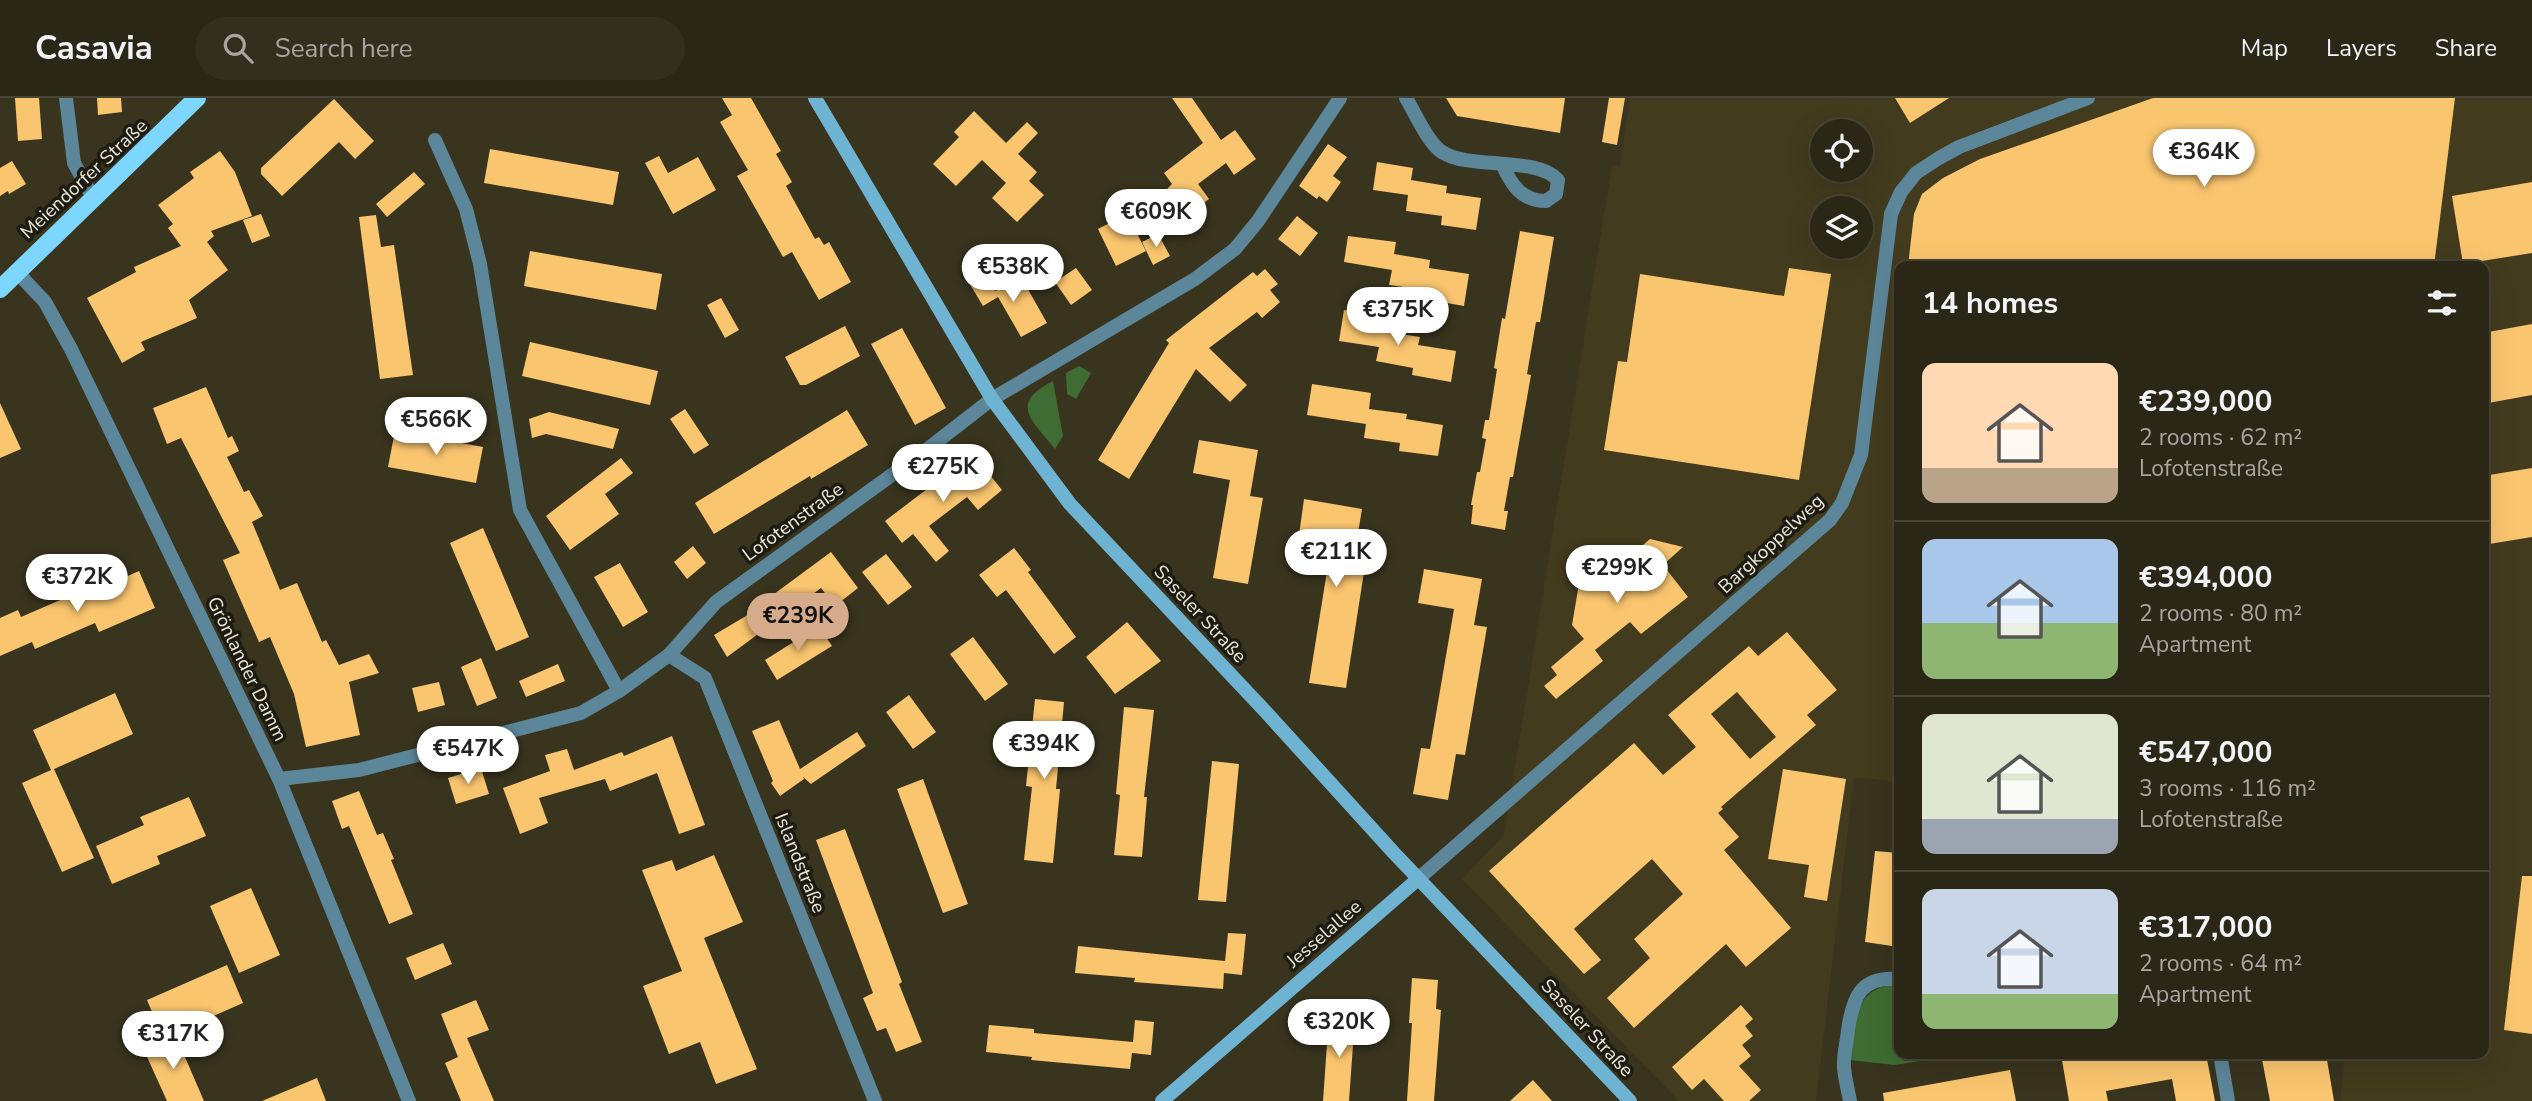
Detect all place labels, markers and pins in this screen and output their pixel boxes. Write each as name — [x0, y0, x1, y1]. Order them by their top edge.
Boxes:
pin: €364K — [2155, 130, 2253, 189]
pin: €609K — [1107, 190, 1205, 249]
pin: €538K — [964, 244, 1062, 304]
pin: €375K — [1349, 288, 1447, 347]
pin: €566K — [387, 398, 485, 457]
pin: €275K — [894, 444, 992, 504]
pin: €211K — [1287, 530, 1385, 589]
pin: €299K — [1568, 546, 1666, 605]
pin: €372K — [28, 554, 126, 614]
pin: €239K — [749, 594, 847, 653]
pin: €394K — [995, 722, 1093, 781]
pin: €547K — [419, 726, 517, 786]
pin: €320K — [1290, 1000, 1388, 1059]
pin: €317K — [124, 1012, 222, 1071]

